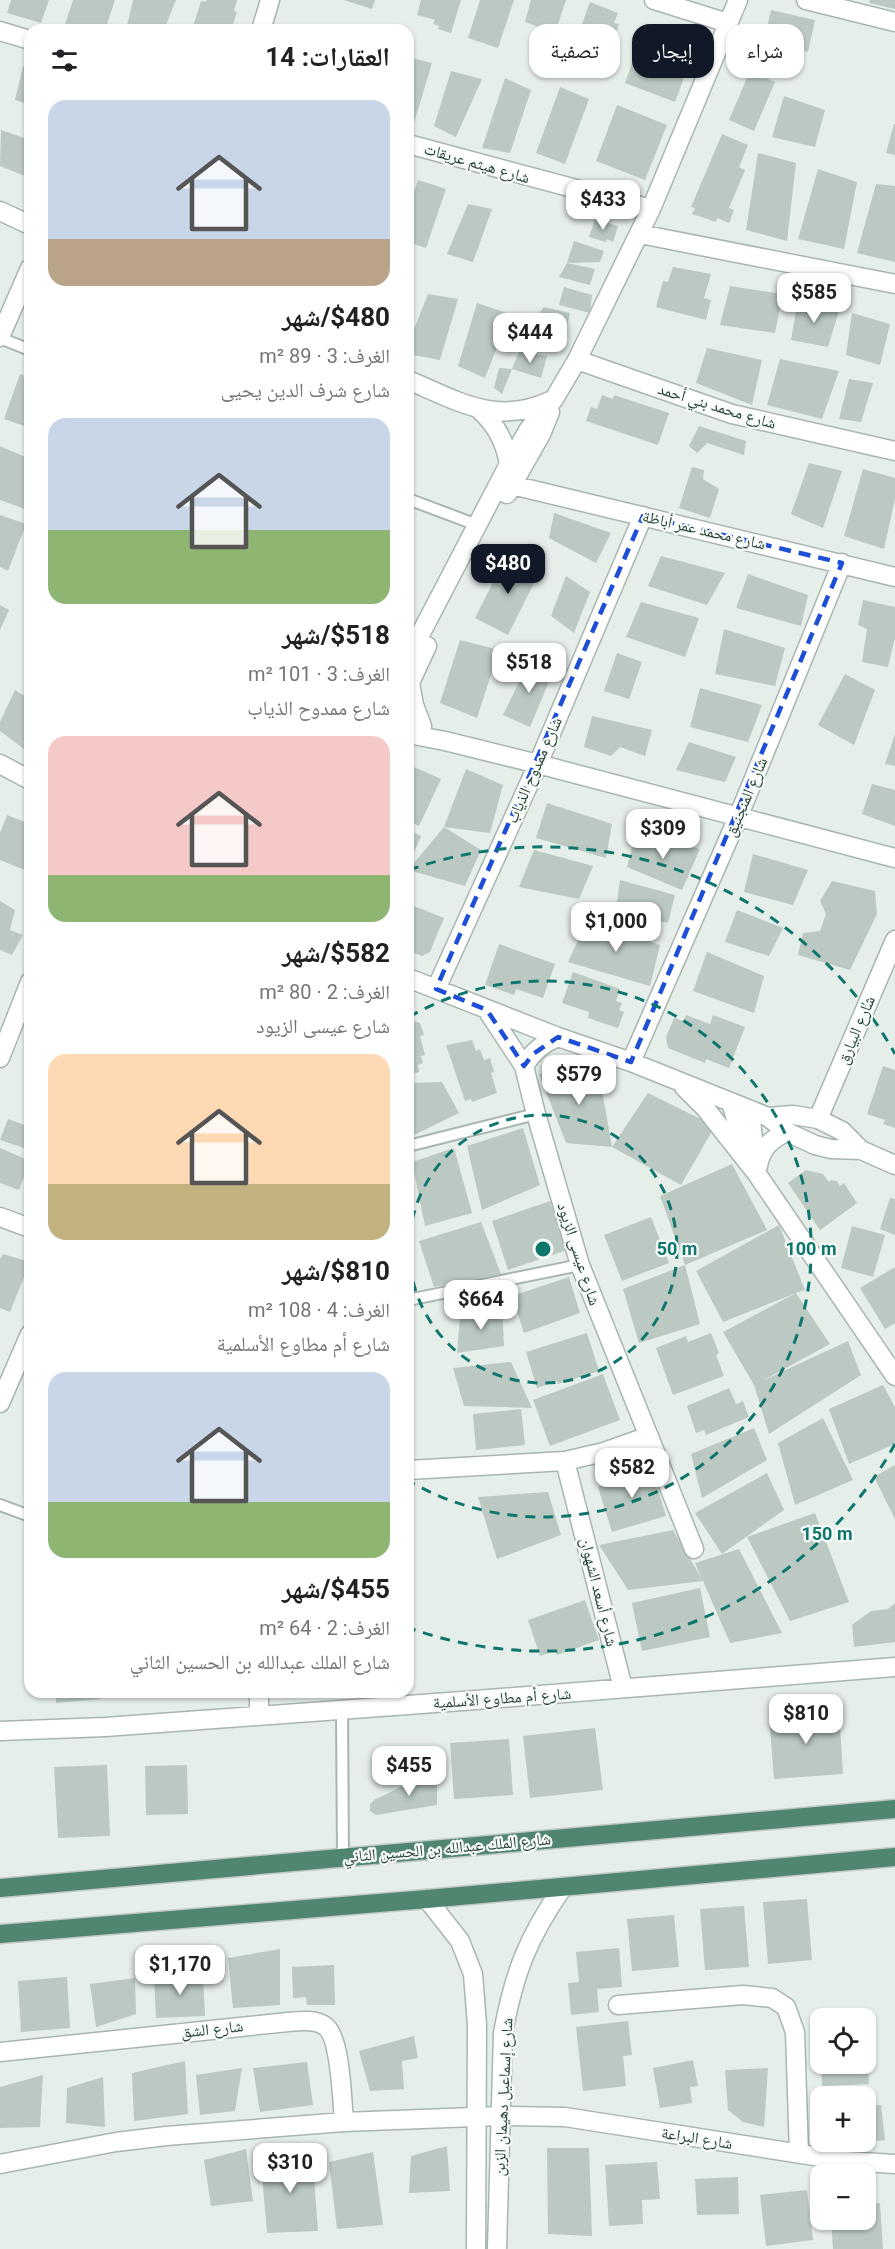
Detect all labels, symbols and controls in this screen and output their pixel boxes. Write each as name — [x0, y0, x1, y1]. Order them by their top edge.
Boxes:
chip: تصفية — [529, 24, 620, 78]
chip: إيجار — [632, 24, 714, 78]
chip: شراء — [726, 24, 804, 78]
text: العقارات: 14 — [265, 42, 390, 72]
icon: filters — [48, 44, 81, 77]
icon: home — [165, 139, 273, 247]
street label: شارع هيثم عريقات — [422, 139, 532, 188]
pin: $433 — [567, 180, 639, 231]
text: $433 — [580, 187, 626, 211]
pin: $585 — [778, 273, 850, 324]
text: $585 — [791, 280, 837, 304]
text: $480/شهر — [282, 302, 390, 332]
pin: $444 — [494, 313, 566, 364]
text: $444 — [507, 320, 553, 344]
text: الغرف: 3 · 89 m² — [259, 344, 390, 368]
text: شارع شرف الدين يحيى — [221, 378, 390, 402]
street label: شارع محمد بني أحمد — [655, 379, 778, 436]
icon: home — [165, 457, 273, 565]
street label: شارع محمد عمر أباظة — [640, 507, 767, 554]
pin: $480 — [472, 544, 544, 595]
text: $480 — [485, 551, 531, 575]
text: $518/شهر — [282, 620, 390, 650]
pin: $518 — [493, 643, 565, 694]
text: $518 — [506, 650, 552, 674]
text: الغرف: 3 · 101 m² — [248, 662, 390, 686]
text: شارع ممدوح الذياب — [247, 696, 390, 720]
street label: شارع ممدوح الذياب — [502, 714, 567, 826]
street label: شارع المنجنيق — [721, 755, 772, 840]
icon: home — [165, 775, 273, 883]
pin: $309 — [627, 809, 699, 860]
text: $309 — [640, 816, 686, 840]
pin: $1,000 — [567, 902, 665, 953]
text: $1,000 — [585, 909, 647, 933]
text: $582/شهر — [282, 938, 390, 968]
text: الغرف: 2 · 80 m² — [259, 980, 390, 1004]
street label: شارع البيارق — [833, 993, 880, 1068]
text: شارع عيسى الزيود — [256, 1014, 390, 1038]
pin: $579 — [543, 1055, 615, 1106]
text: $579 — [556, 1062, 602, 1086]
icon: home — [165, 1093, 273, 1201]
street label: شارع عيسى الزيود — [552, 1200, 605, 1308]
text: 50 m — [657, 1238, 697, 1259]
text: 100 m — [785, 1238, 837, 1259]
centre of rings — [533, 1239, 553, 1259]
text: $810/شهر — [282, 1256, 390, 1286]
pin: $664 — [445, 1280, 517, 1331]
text: $664 — [458, 1287, 504, 1311]
text: الغرف: 4 · 108 m² — [248, 1298, 390, 1322]
text: شارع أم مطاوع الأسلمية — [217, 1332, 390, 1356]
icon: home — [165, 1411, 273, 1519]
pin: $582 — [596, 1448, 668, 1499]
text: $582 — [609, 1455, 655, 1479]
text: 150 m — [801, 1523, 853, 1544]
street label: شارع أسعد الشهوان — [575, 1536, 622, 1649]
text: $455/شهر — [282, 1574, 390, 1604]
text: الغرف: 2 · 64 m² — [259, 1616, 390, 1640]
text: شارع الملك عبدالله بن الحسين الثاني — [130, 1650, 390, 1674]
street label: شارع أم مطاوع الأسلمية — [432, 1684, 572, 1713]
pin: $810 — [770, 1694, 842, 1745]
text: $810 — [783, 1701, 829, 1725]
pin: $455 — [373, 1746, 445, 1797]
text: $455 — [386, 1753, 432, 1777]
street label: شارع الملك عبدالله بن الحسين الثاني — [342, 1829, 552, 1870]
pin: $1,170 — [131, 1945, 229, 1996]
text: $1,170 — [149, 1952, 211, 1976]
map controls — [810, 2008, 876, 2230]
button: locate — [810, 2008, 876, 2074]
street label: شارع الشق — [180, 2016, 244, 2043]
street label: شارع إسماعيل دهيمان الزبن — [489, 2017, 518, 2177]
button: + — [810, 2086, 876, 2152]
street label: شارع البراعة — [660, 2123, 734, 2154]
pin: $310 — [254, 2143, 326, 2194]
text: $310 — [267, 2150, 313, 2174]
button: − — [810, 2164, 876, 2230]

